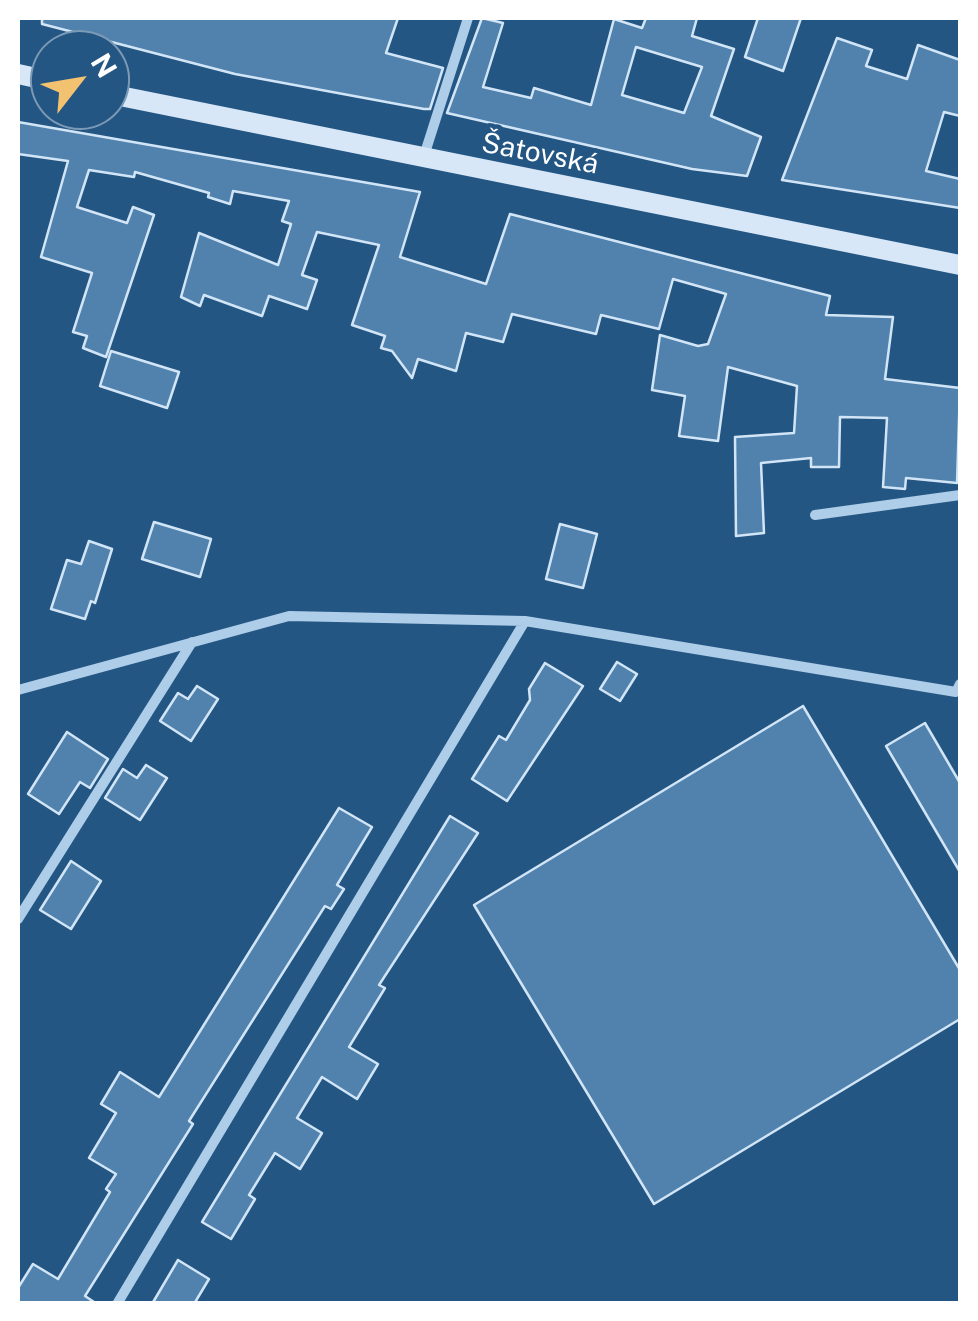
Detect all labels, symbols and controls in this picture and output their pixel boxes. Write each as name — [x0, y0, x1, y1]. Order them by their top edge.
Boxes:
north arrow — [30, 30, 130, 130]
text: N — [85, 47, 124, 83]
street label: Šatovská — [479, 126, 601, 182]

